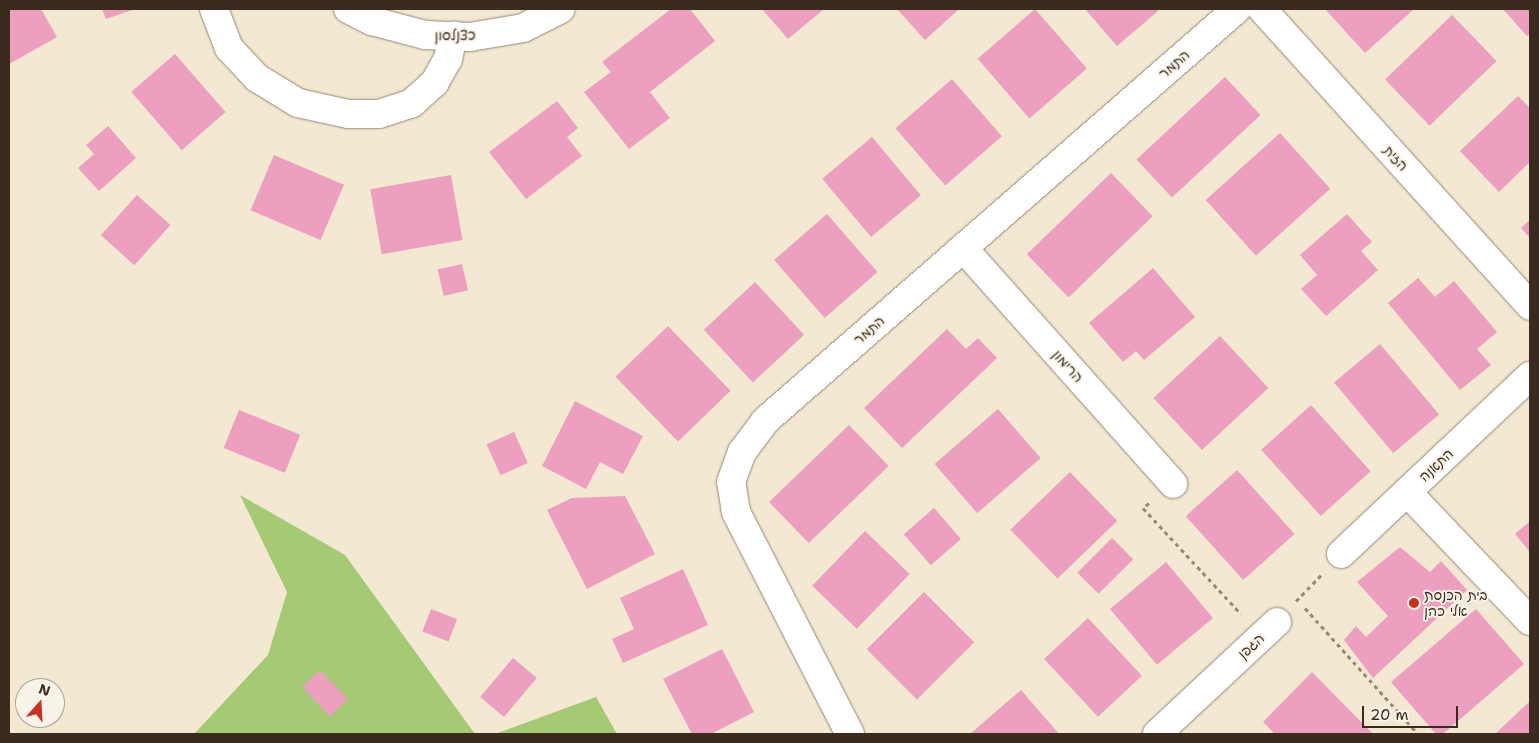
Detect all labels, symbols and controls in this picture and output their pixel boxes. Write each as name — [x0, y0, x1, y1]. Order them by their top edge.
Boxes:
street label: כצנלסון — [434, 26, 476, 44]
street label: התמר — [1155, 46, 1193, 82]
street label: הזית — [1380, 142, 1412, 174]
street label: התמר — [850, 312, 888, 348]
street label: הרימון — [1049, 346, 1087, 386]
street label: התאנה — [1415, 445, 1457, 485]
place label: בית הכנסת אלי כהן — [1424, 587, 1488, 620]
marker: בית הכנסת אלי כהן — [1408, 597, 1420, 609]
street label: הגפן — [1234, 630, 1268, 662]
north arrow — [15, 678, 65, 728]
text: N — [36, 679, 53, 700]
scale bar — [1364, 696, 1460, 728]
text: 20 m — [1370, 705, 1409, 725]

